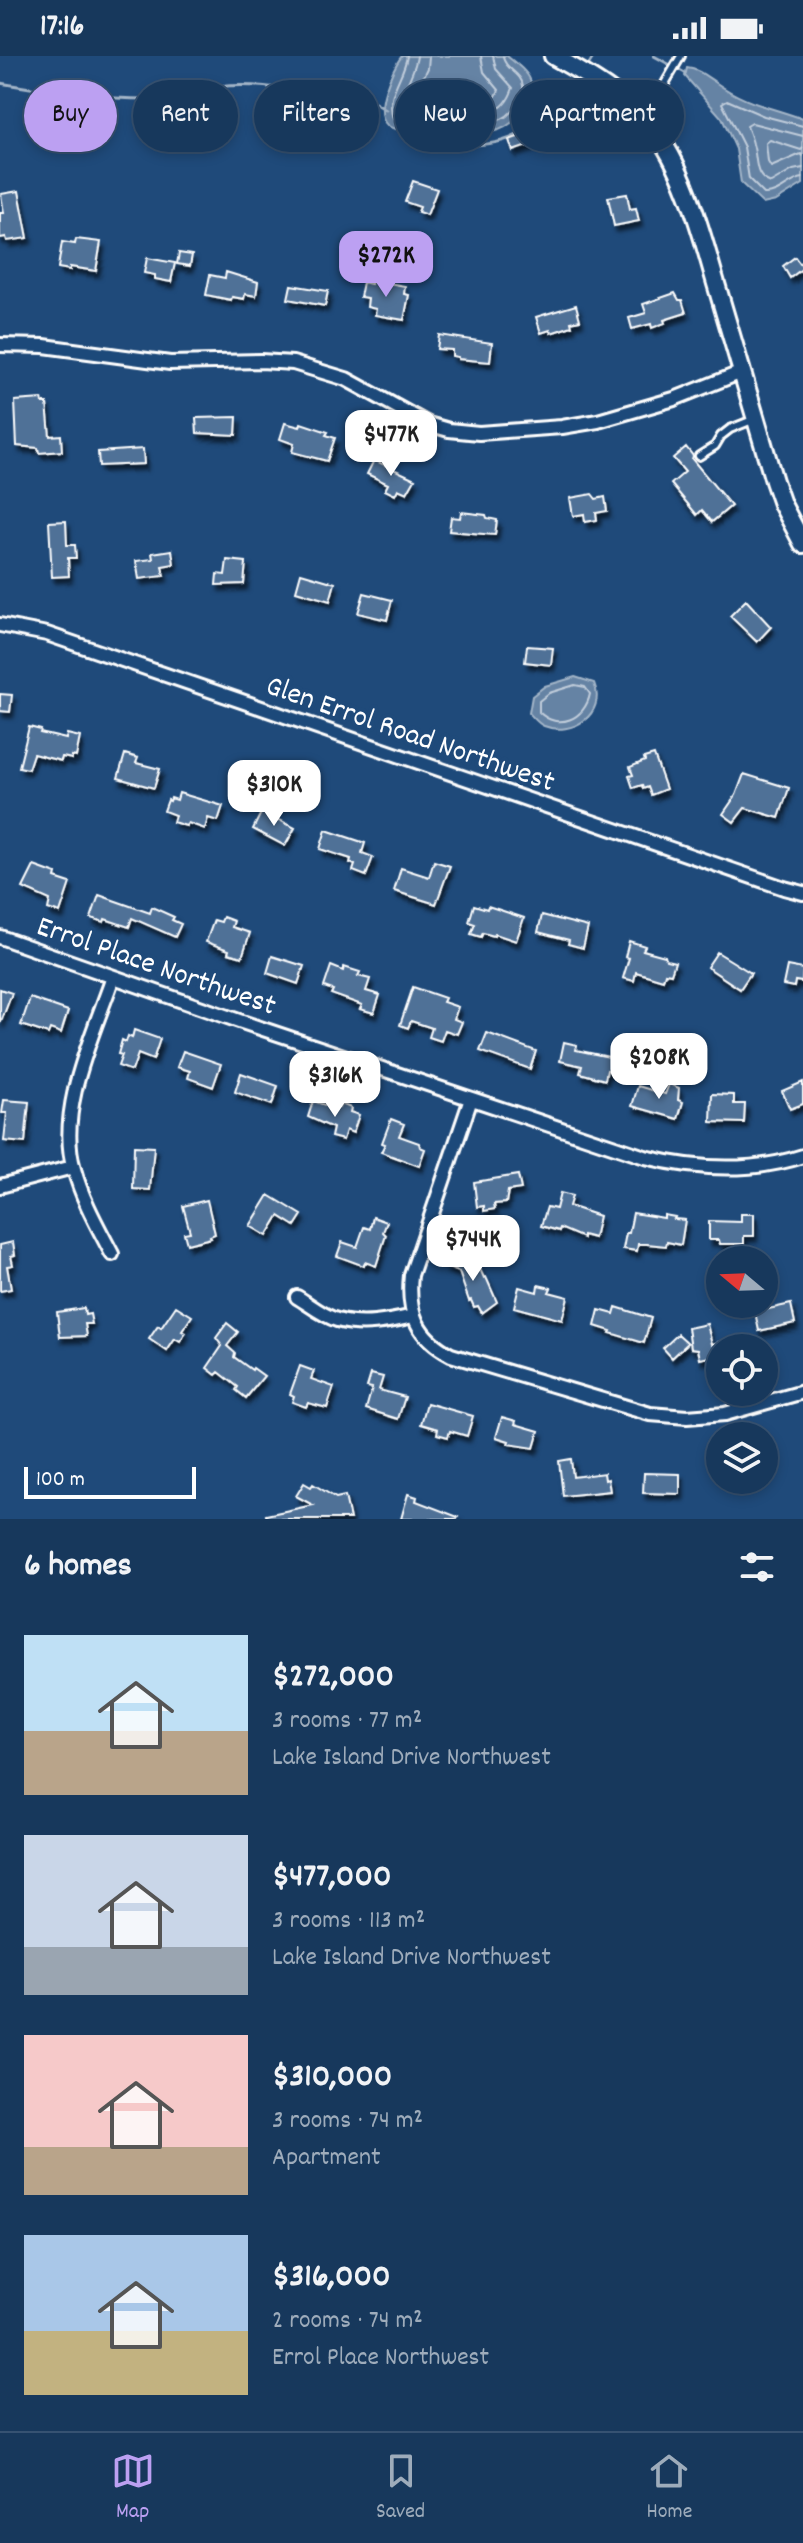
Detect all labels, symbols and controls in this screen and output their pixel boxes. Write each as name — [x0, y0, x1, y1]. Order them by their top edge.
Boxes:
text: 17:16 — [40, 7, 84, 50]
chip: Buy — [24, 80, 117, 152]
chip: Rent — [133, 80, 238, 152]
chip: Filters — [254, 80, 379, 152]
chip: New — [395, 80, 495, 152]
chip: Apartment — [511, 80, 684, 152]
pin: $272K — [330, 231, 442, 299]
text: $272K — [357, 238, 415, 275]
pin: $477K — [335, 410, 447, 478]
text: $477K — [363, 417, 419, 454]
street label: Glen Errol Road Northwest — [259, 667, 560, 806]
pin: $310K — [218, 760, 330, 828]
text: $310K — [246, 767, 302, 804]
street label: Errol Place Northwest — [30, 907, 281, 1029]
pin: $208K — [603, 1033, 715, 1101]
text: $208K — [628, 1040, 690, 1077]
pin: $316K — [279, 1051, 391, 1119]
text: $316K — [307, 1058, 363, 1095]
pin: $744K — [417, 1215, 529, 1283]
text: $744K — [445, 1222, 501, 1259]
north arrow — [706, 1246, 778, 1318]
map controls — [706, 1246, 778, 1494]
button: locate — [706, 1334, 778, 1406]
button: layers — [706, 1422, 778, 1494]
scale bar — [24, 1463, 196, 1499]
text: 100 m — [36, 1465, 85, 1496]
text: 6 homes — [24, 1543, 132, 1592]
icon: filters — [735, 1545, 779, 1589]
text: $272,000 — [272, 1654, 394, 1703]
icon: home — [88, 1667, 184, 1763]
text: 3 rooms · 77 m² — [272, 1703, 422, 1740]
text: Lake Island Drive Northwest — [272, 1740, 551, 1777]
text: $477,000 — [272, 1854, 391, 1903]
icon: home — [88, 1867, 184, 1963]
text: 3 rooms · 113 m² — [272, 1903, 425, 1940]
text: Lake Island Drive Northwest — [272, 1940, 551, 1977]
text: $310,000 — [272, 2054, 392, 2103]
icon: home — [88, 2067, 184, 2163]
text: 3 rooms · 74 m² — [272, 2103, 423, 2140]
text: Apartment — [272, 2140, 381, 2177]
text: $316,000 — [272, 2254, 391, 2303]
icon: home — [88, 2267, 184, 2363]
text: 2 rooms · 74 m² — [272, 2303, 423, 2340]
text: Errol Place Northwest — [272, 2340, 489, 2377]
tab: Map — [111, 2449, 155, 2528]
tab: Saved — [376, 2449, 425, 2528]
tab: Home — [646, 2449, 692, 2528]

